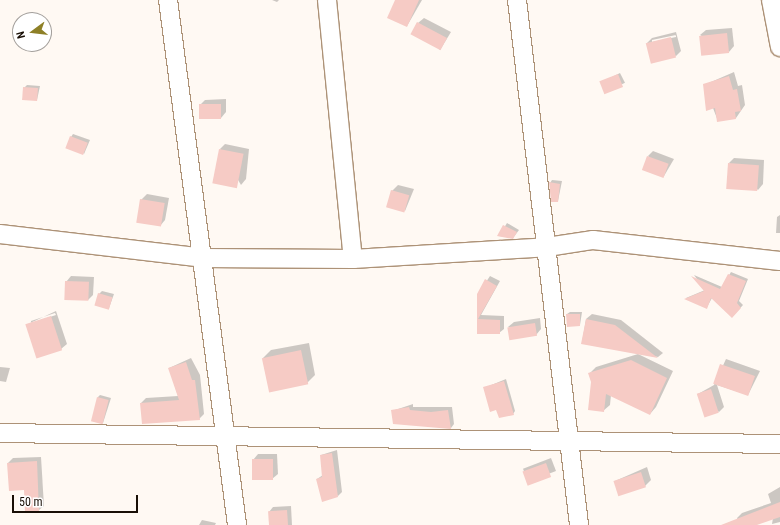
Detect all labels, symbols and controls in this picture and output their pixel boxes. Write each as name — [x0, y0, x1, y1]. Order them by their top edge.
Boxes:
north arrow — [12, 12, 52, 52]
text: N — [14, 30, 28, 40]
scale bar — [14, 487, 140, 513]
text: 50 m — [19, 495, 43, 509]

